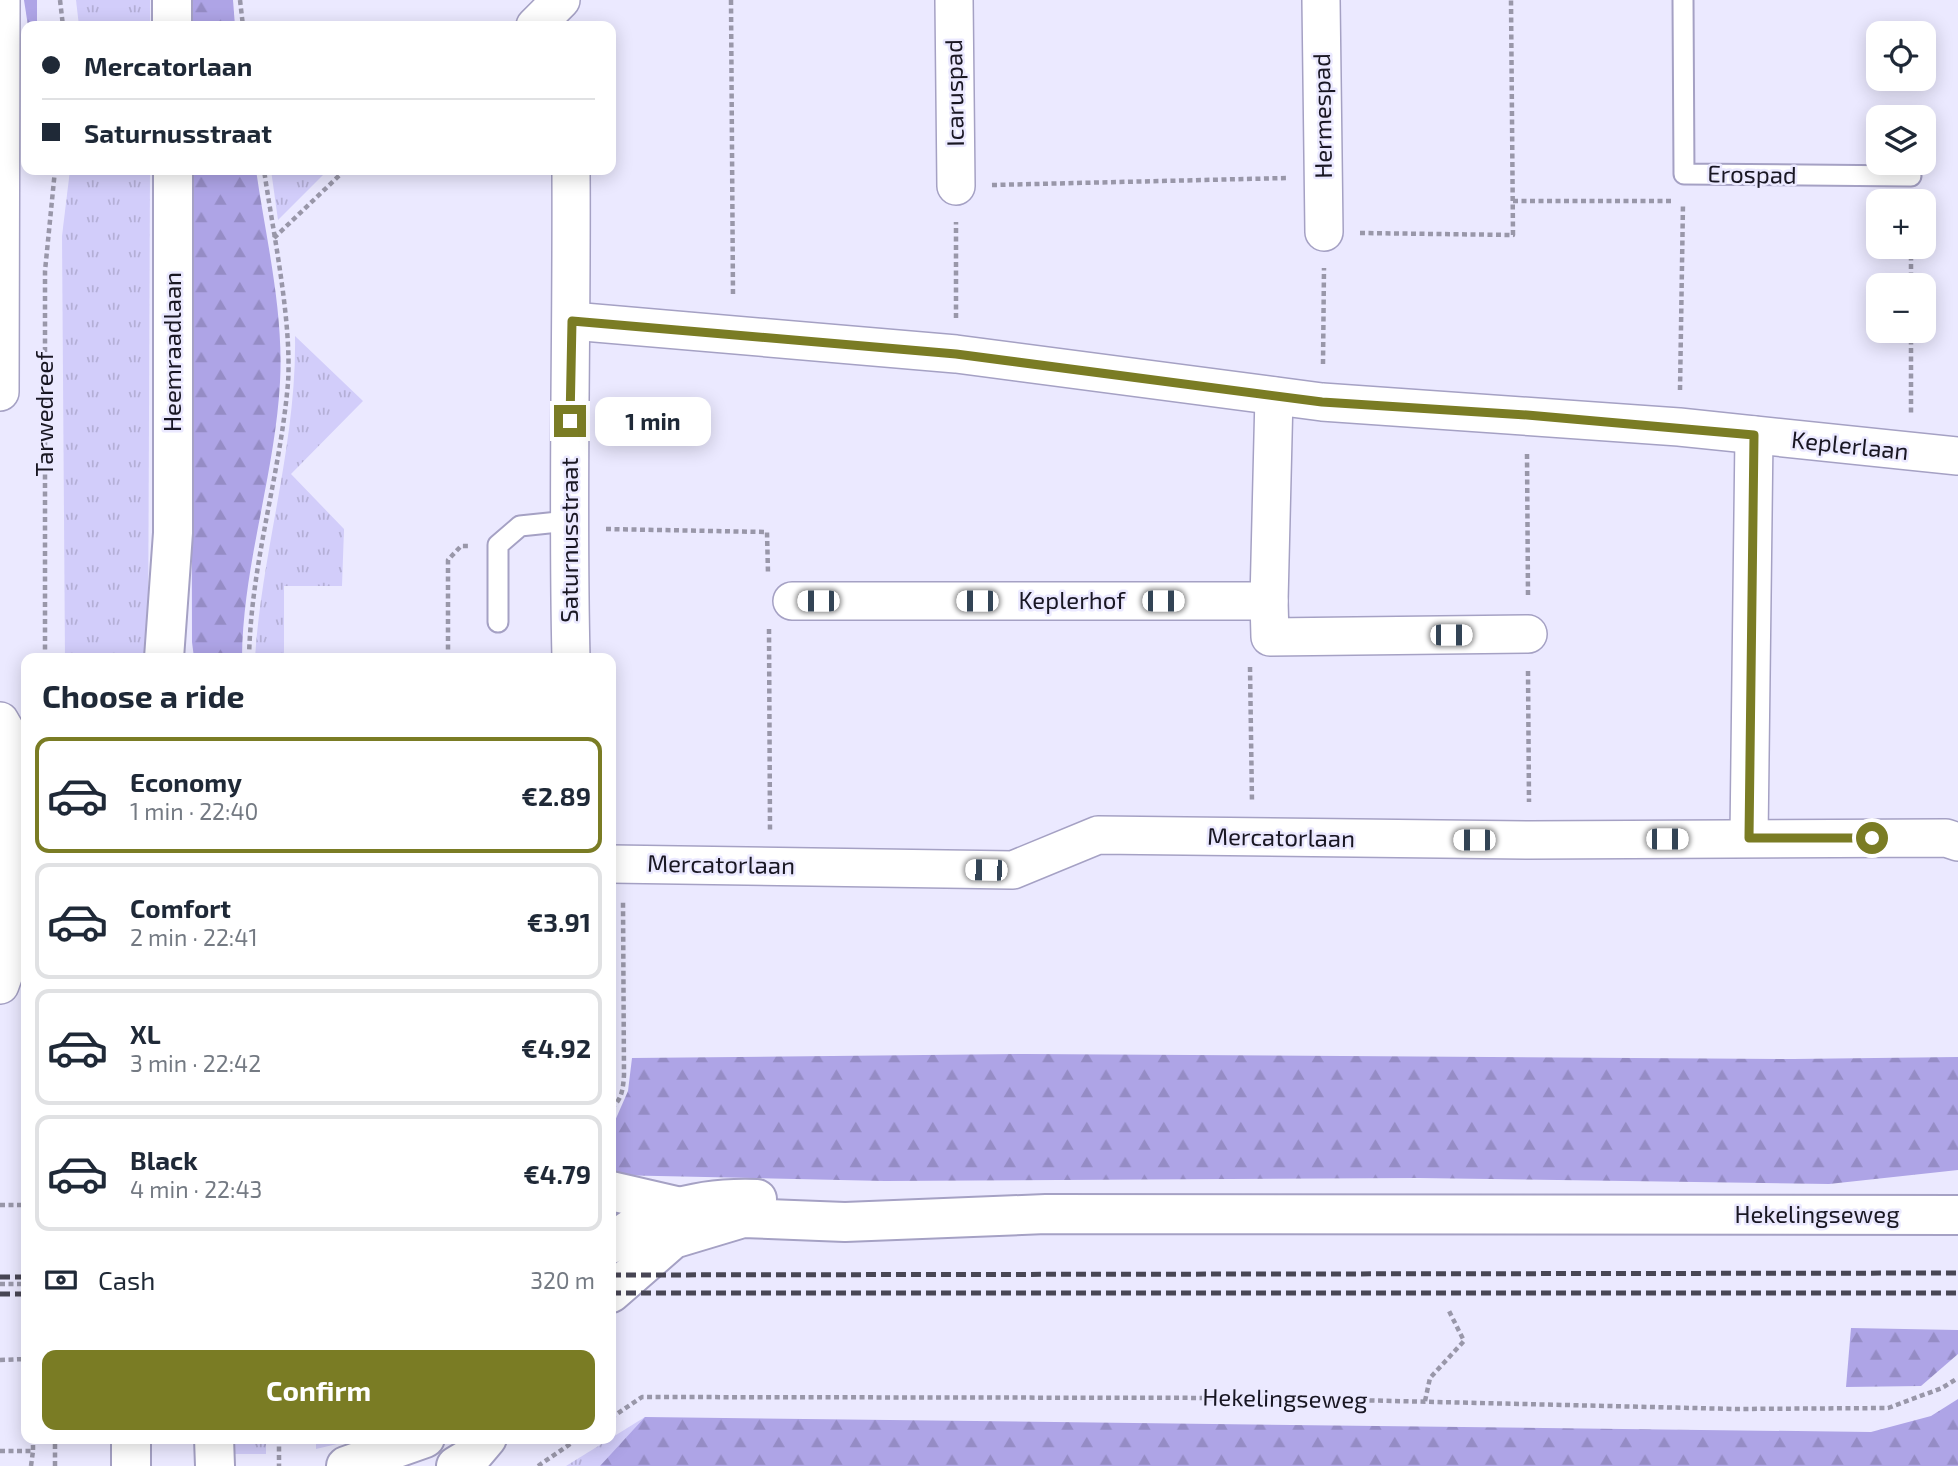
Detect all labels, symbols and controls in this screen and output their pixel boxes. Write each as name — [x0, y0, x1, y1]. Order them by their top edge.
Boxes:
map controls — [1866, 21, 1936, 343]
button: locate — [1866, 21, 1936, 91]
street label: Icaruspad — [938, 39, 969, 147]
text: Mercatorlaan — [84, 50, 252, 81]
street label: Hermespad — [1306, 53, 1337, 179]
button: layers — [1866, 105, 1936, 175]
text: Saturnusstraat — [84, 117, 272, 148]
street label: Erospad — [1707, 158, 1797, 189]
button: + — [1866, 189, 1936, 259]
street label: Heemraadlaan — [157, 272, 186, 432]
button: − — [1866, 273, 1936, 343]
street label: Tarwedreef — [29, 351, 58, 477]
callout: 1 min — [594, 396, 710, 446]
route end — [554, 405, 586, 437]
text: 1 min — [625, 407, 681, 435]
street label: Keplerlaan — [1790, 424, 1910, 465]
street label: Saturnusstraat — [554, 457, 583, 623]
street label: Keplerhof — [1019, 585, 1126, 614]
car — [798, 591, 840, 612]
car — [957, 591, 999, 612]
car — [1143, 591, 1185, 612]
car — [1431, 625, 1473, 646]
text: Choose a ride — [42, 676, 245, 714]
icon: car — [46, 764, 109, 827]
text: Economy — [130, 766, 242, 797]
text: €2.89 — [521, 780, 591, 811]
text: 1 min · 22:40 — [130, 797, 258, 825]
street label: Mercatorlaan — [1207, 821, 1355, 852]
route start — [1856, 822, 1888, 854]
car — [1647, 829, 1689, 850]
car — [1454, 830, 1496, 851]
street label: Mercatorlaan — [647, 848, 795, 879]
car — [965, 859, 1008, 881]
icon: car — [46, 890, 109, 953]
text: Comfort — [130, 892, 231, 923]
text: €3.91 — [527, 906, 591, 937]
text: 2 min · 22:41 — [130, 923, 258, 951]
icon: car — [46, 1016, 109, 1079]
text: XL — [130, 1018, 161, 1049]
text: €4.92 — [521, 1032, 591, 1063]
text: 3 min · 22:42 — [130, 1049, 261, 1077]
icon: car — [46, 1142, 109, 1205]
text: Black — [130, 1144, 198, 1175]
text: €4.79 — [523, 1158, 591, 1189]
text: 4 min · 22:43 — [130, 1175, 262, 1203]
street label: Hekelingseweg — [1734, 1199, 1900, 1228]
icon: cash — [42, 1261, 80, 1299]
text: Cash — [98, 1264, 155, 1295]
text: 320 m — [530, 1266, 595, 1294]
button: Confirm — [42, 1350, 595, 1430]
street label: Hekelingseweg — [1202, 1382, 1368, 1413]

